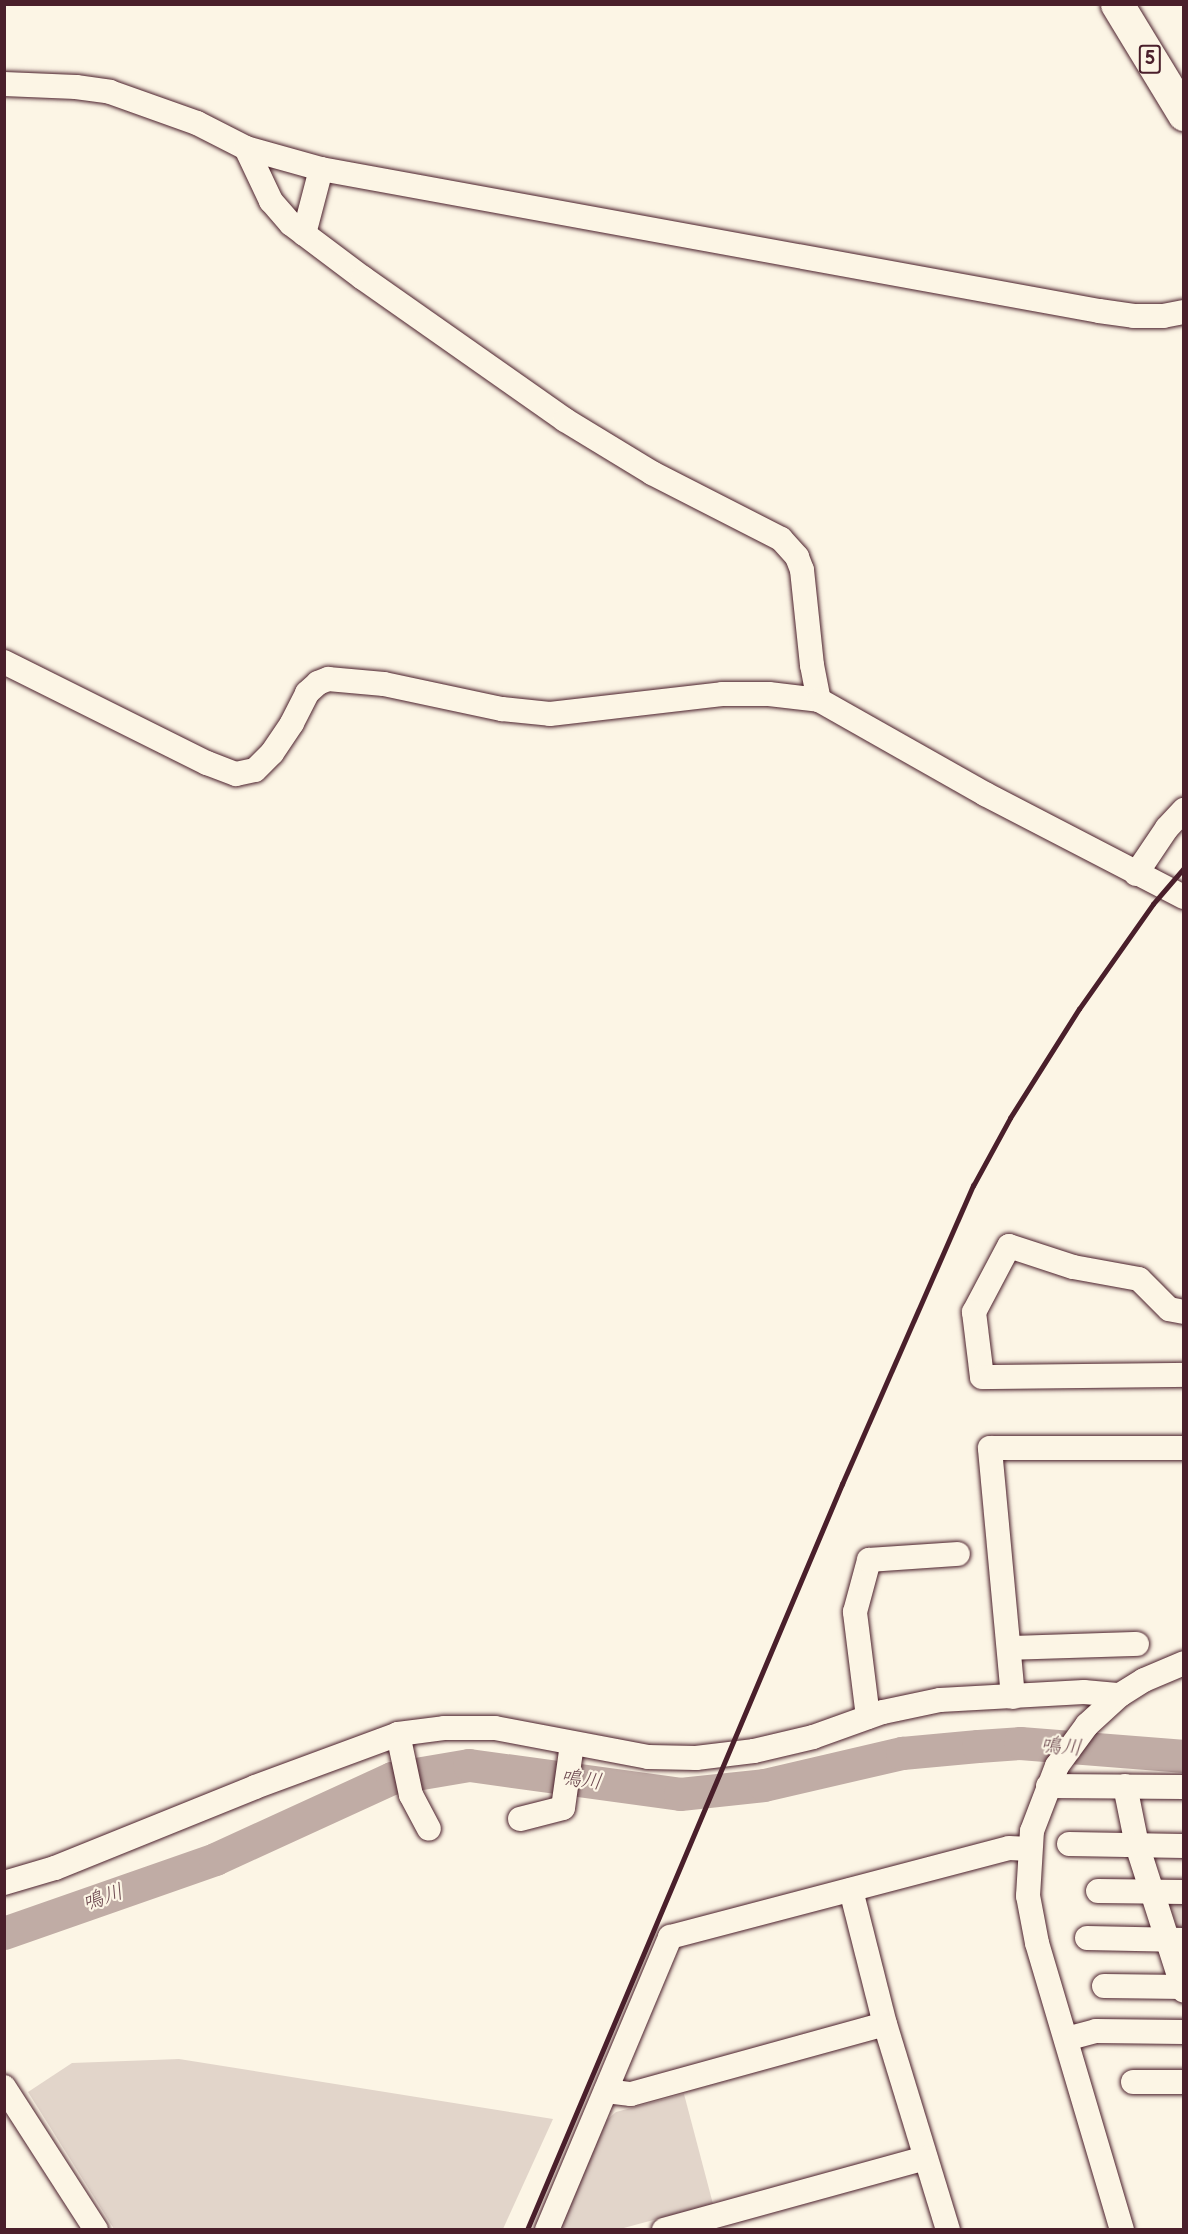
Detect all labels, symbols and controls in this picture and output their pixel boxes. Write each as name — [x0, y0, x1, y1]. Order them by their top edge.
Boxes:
road number: 5 — [1138, 44, 1162, 74]
water label: 鳴川 — [1039, 1733, 1083, 1761]
water label: 鳴川 — [558, 1765, 604, 1795]
water label: 鳴川 — [79, 1879, 127, 1917]

